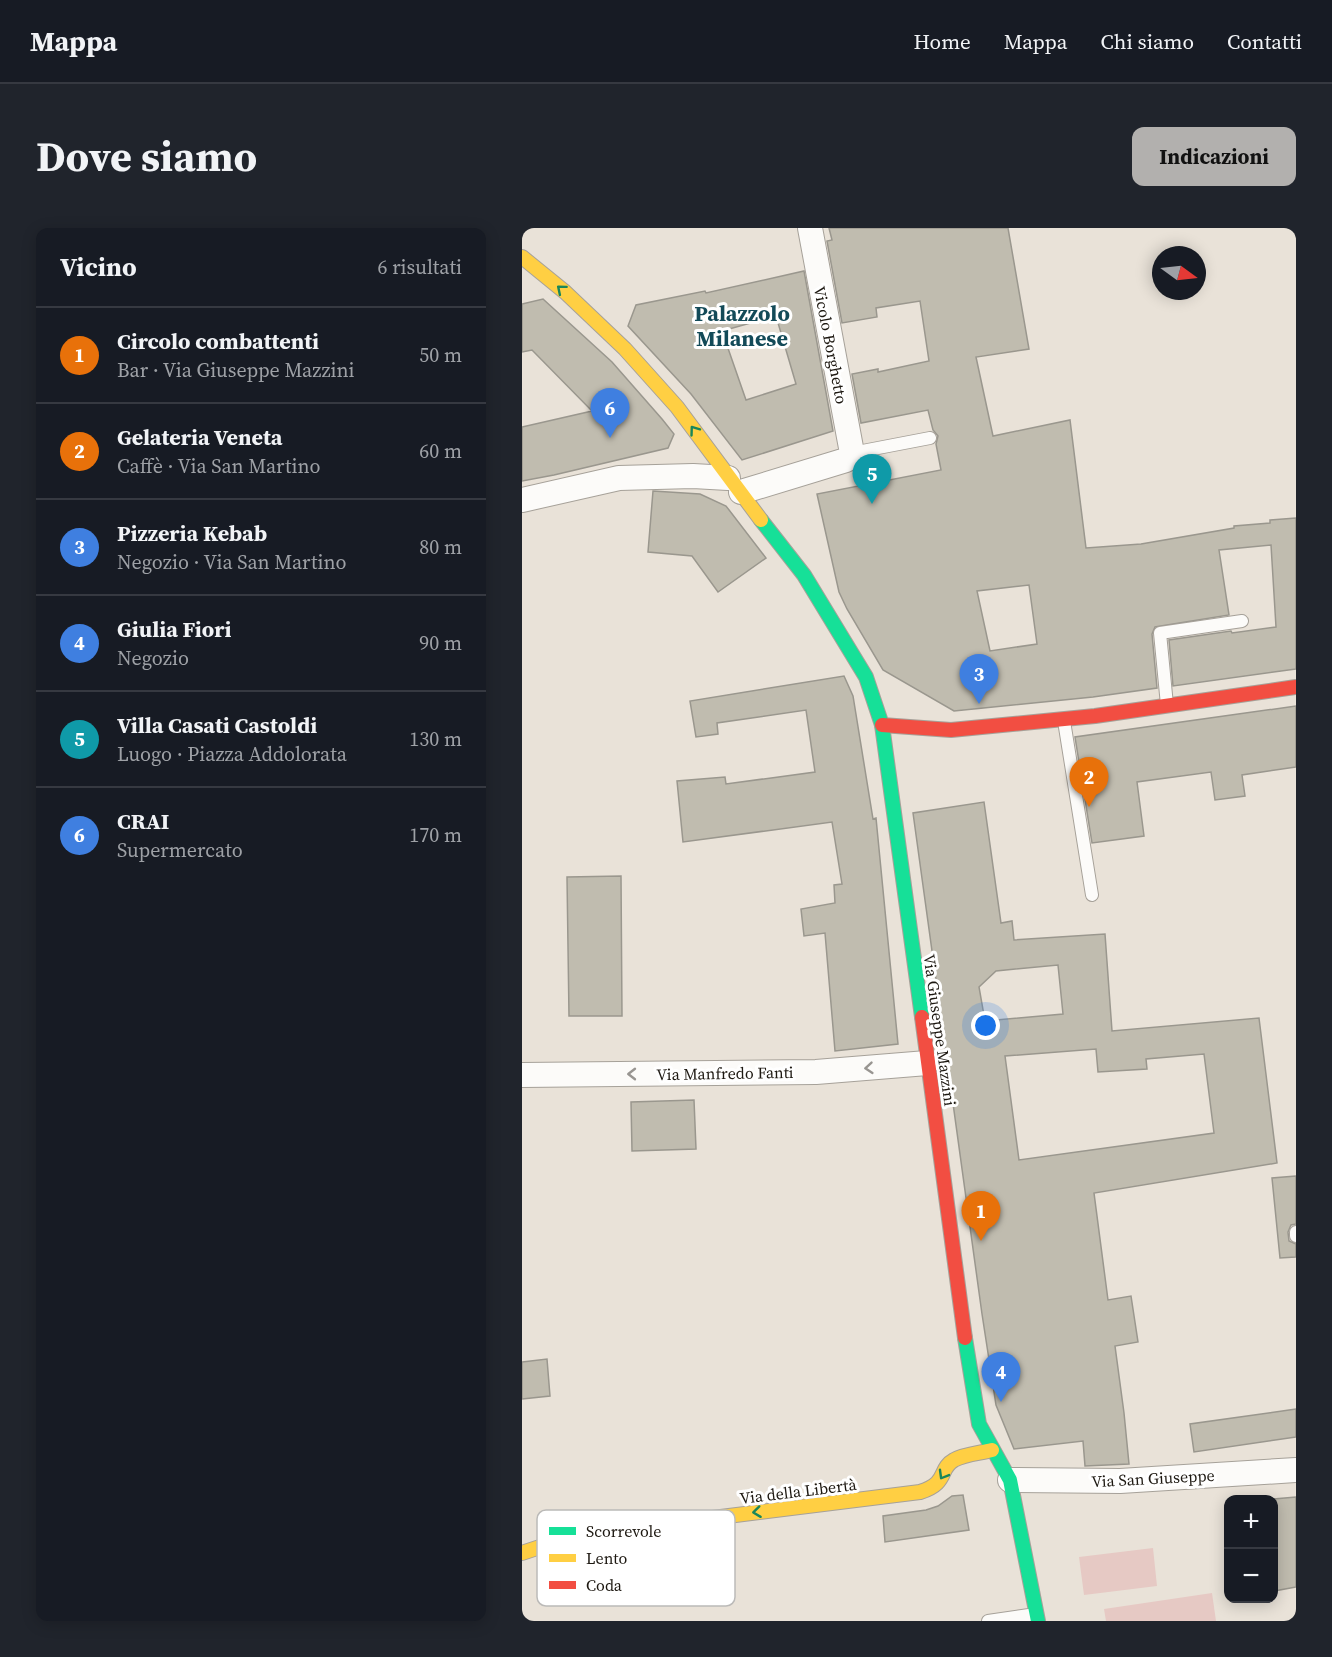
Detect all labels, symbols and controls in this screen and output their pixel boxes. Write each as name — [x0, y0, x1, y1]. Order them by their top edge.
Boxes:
text: Mappa — [30, 22, 117, 60]
text: Home — [913, 27, 971, 56]
text: Mappa — [1004, 27, 1068, 56]
text: Chi siamo — [1101, 27, 1194, 56]
text: Contatti — [1227, 27, 1302, 56]
text: Dove siamo — [36, 127, 257, 185]
button: Indicazioni — [1132, 127, 1296, 186]
north arrow — [1152, 246, 1206, 300]
text: Vicino — [60, 249, 137, 285]
text: 6 risultati — [377, 253, 462, 281]
street label: Vicolo Borghetto — [809, 284, 853, 406]
one-way arrow — [557, 285, 568, 296]
district label: Palazzolo Milanese — [694, 298, 790, 353]
text: Circolo combattenti — [117, 326, 319, 356]
text: 1 — [74, 341, 85, 369]
text: 50 m — [419, 341, 462, 369]
text: Bar · Via Giuseppe Mazzini — [117, 356, 355, 384]
pin: 6 — [590, 388, 629, 438]
text: Gelateria Veneta — [117, 422, 283, 452]
one-way arrow — [690, 426, 701, 437]
text: 2 — [74, 437, 85, 465]
text: 60 m — [419, 437, 462, 465]
text: Caffè · Via San Martino — [117, 452, 320, 480]
pin: 5 — [852, 454, 892, 504]
text: Pizzeria Kebab — [117, 518, 267, 548]
text: 3 — [74, 533, 85, 561]
text: 80 m — [419, 533, 462, 561]
text: Negozio · Via San Martino — [117, 548, 346, 576]
text: Giulia Fiori — [117, 614, 231, 644]
text: 4 — [74, 629, 85, 657]
text: 90 m — [419, 629, 462, 657]
text: Negozio — [117, 644, 189, 672]
pin: 3 — [960, 654, 998, 704]
text: Villa Casati Castoldi — [117, 710, 317, 740]
text: 5 — [74, 725, 85, 753]
text: 130 m — [409, 725, 462, 753]
text: Luogo · Piazza Addolorata — [117, 740, 347, 768]
pin: 2 — [1070, 758, 1108, 807]
text: CRAI — [117, 806, 169, 836]
text: 6 — [74, 821, 85, 849]
text: 170 m — [409, 821, 462, 849]
text: Supermercato — [117, 836, 243, 864]
street label: Via Giuseppe Mazzini — [918, 953, 962, 1108]
your location — [971, 1011, 1000, 1040]
street label: Via Manfredo Fanti — [656, 1061, 794, 1085]
one-way arrow — [864, 1061, 874, 1074]
one-way arrow — [628, 1068, 637, 1080]
pin: 1 — [962, 1192, 1000, 1241]
pin: 4 — [982, 1352, 1020, 1402]
street label: Via San Giuseppe — [1091, 1464, 1215, 1492]
one-way arrow — [939, 1469, 950, 1480]
street label: Via della Libertà — [738, 1473, 858, 1509]
map controls — [1224, 1495, 1278, 1603]
button: + — [1224, 1495, 1278, 1549]
one-way arrow — [752, 1506, 761, 1518]
legend — [537, 1510, 735, 1606]
text: Scorrevole — [586, 1520, 661, 1542]
text: Lento — [586, 1547, 628, 1569]
button: − — [1224, 1549, 1278, 1603]
text: Coda — [586, 1574, 623, 1596]

